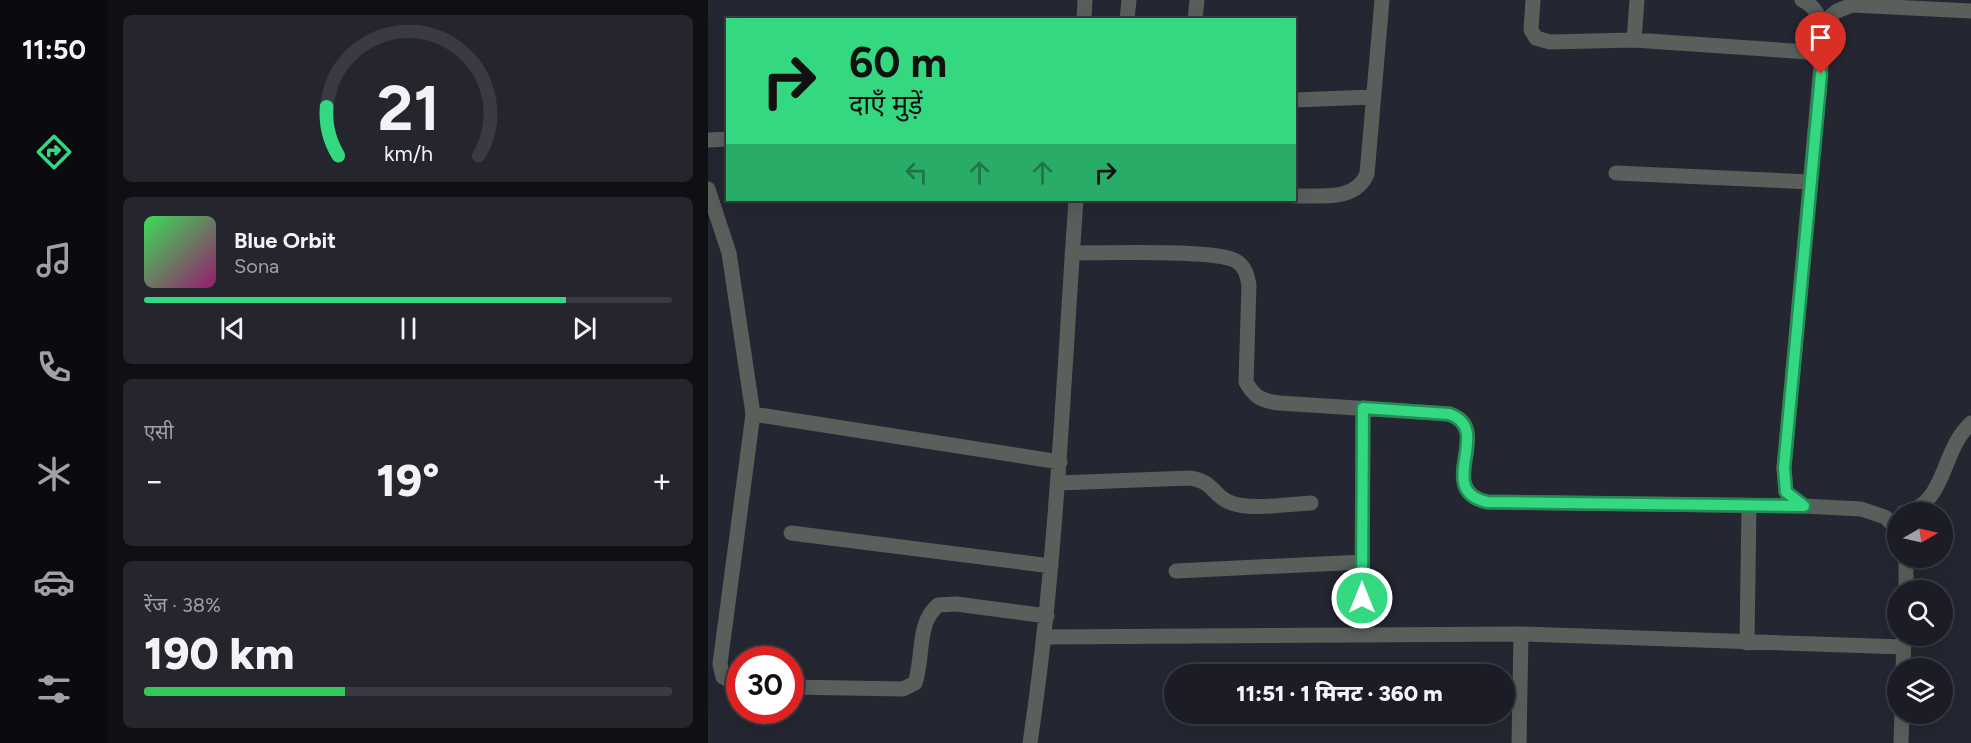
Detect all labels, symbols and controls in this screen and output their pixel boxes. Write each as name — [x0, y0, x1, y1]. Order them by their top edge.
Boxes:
pin — [1795, 12, 1846, 74]
icon: arrive — [1804, 21, 1837, 54]
text: 11:50 — [22, 33, 86, 66]
text: 60 m — [849, 37, 947, 88]
icon: right — [750, 42, 828, 120]
text: 21 — [377, 71, 439, 146]
text: दाएँ मुड़ें — [849, 88, 923, 121]
icon: directions — [33, 131, 75, 173]
text: km/h — [384, 141, 432, 166]
icon: left — [900, 156, 933, 189]
icon: ahead — [963, 156, 996, 189]
icon: ahead — [1026, 156, 1059, 189]
icon: right — [1089, 156, 1122, 189]
text: Blue Orbit — [234, 227, 336, 254]
icon: music — [33, 239, 75, 281]
text: Sona — [234, 254, 279, 278]
icon: previous — [216, 312, 249, 345]
icon: pause — [392, 312, 425, 345]
icon: next — [568, 312, 601, 345]
icon: phone — [33, 346, 75, 388]
text: एसी — [144, 420, 174, 444]
icon: climate — [33, 453, 75, 495]
text: 19° — [377, 453, 439, 507]
text: − — [144, 461, 165, 500]
text: + — [651, 461, 672, 500]
north arrow — [1887, 502, 1953, 568]
map controls — [1887, 502, 1953, 724]
icon: car — [33, 561, 75, 603]
position arrow — [1330, 566, 1394, 630]
button: search — [1887, 580, 1953, 646]
text: रेंज · 38% — [144, 593, 221, 617]
text: 190 km — [144, 626, 294, 680]
speed limit sign: 30 — [726, 646, 804, 724]
button: layers — [1887, 658, 1953, 724]
icon: filters — [33, 668, 75, 710]
text: 11:51 · 1 मिनट · 360 m — [1236, 680, 1443, 707]

